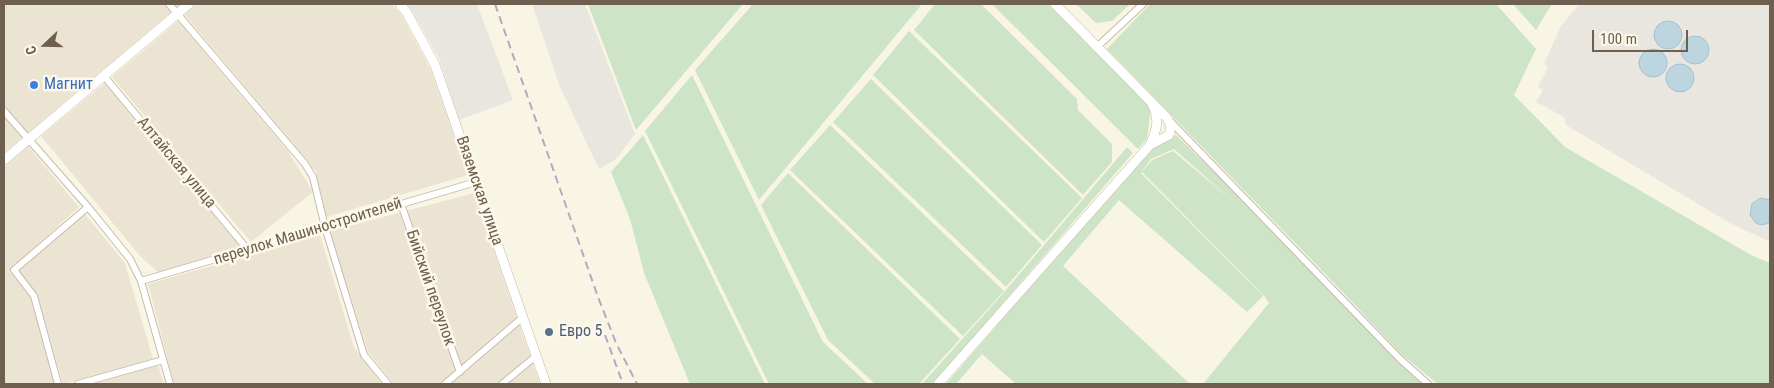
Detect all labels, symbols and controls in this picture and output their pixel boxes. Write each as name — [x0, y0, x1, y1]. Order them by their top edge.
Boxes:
north arrow — [20, 20, 70, 70]
scale bar — [1594, 20, 1690, 52]
text: 100 m — [1600, 30, 1637, 48]
text: С — [22, 44, 40, 57]
place label: Магнит — [44, 75, 93, 95]
marker: Магнит — [28, 79, 40, 91]
street label: Алтайская улица — [132, 114, 220, 212]
street label: Вяземская улица — [451, 134, 507, 248]
street label: переулок Машиностроителей — [212, 194, 404, 270]
street label: Бийский переулок — [401, 228, 459, 348]
place label: Евро 5 — [559, 322, 602, 342]
marker: Евро 5 — [543, 326, 555, 338]

